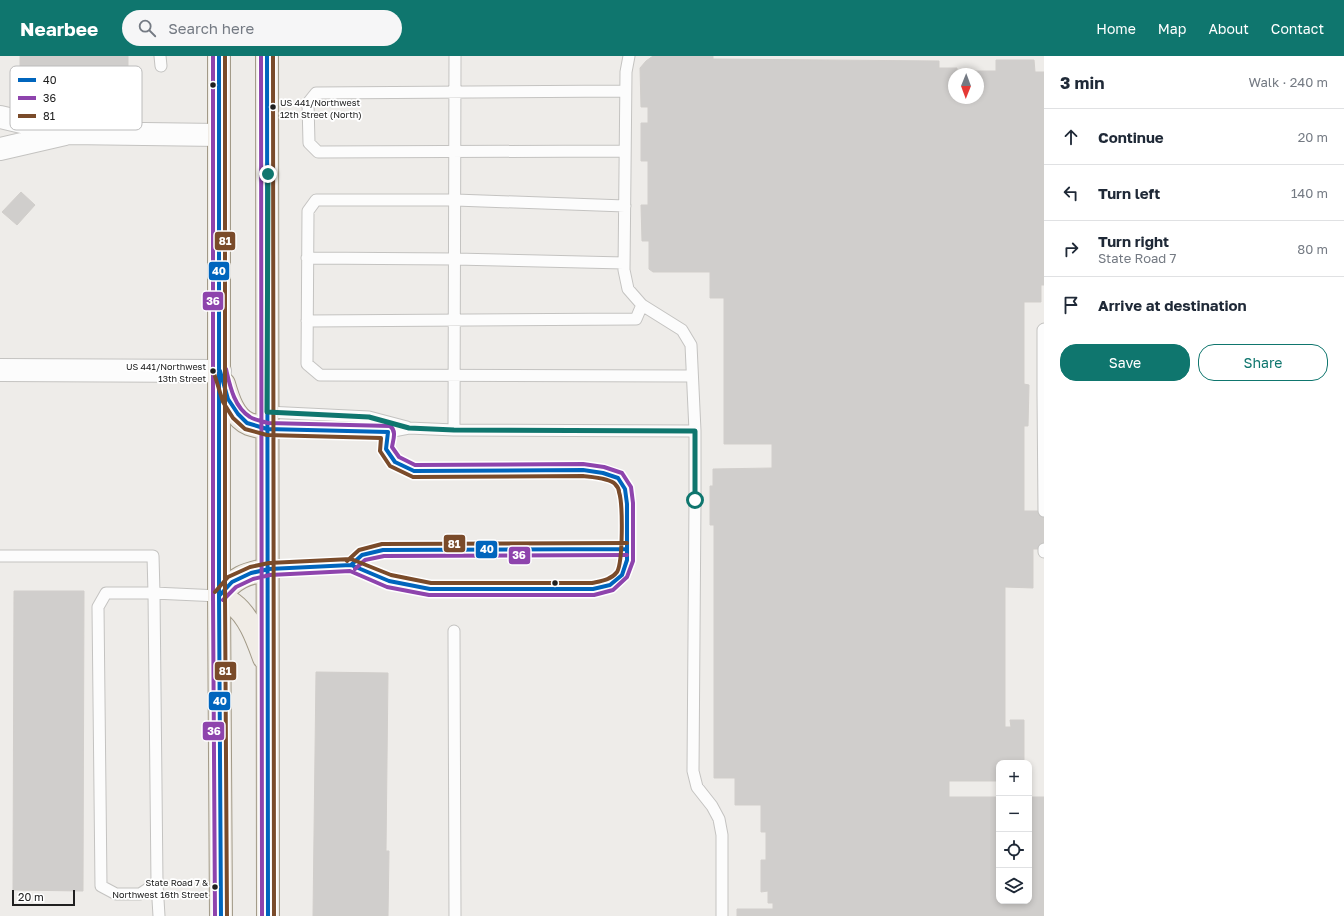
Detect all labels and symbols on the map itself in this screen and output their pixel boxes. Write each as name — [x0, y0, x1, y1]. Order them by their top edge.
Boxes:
legend — [10, 66, 142, 130]
north arrow — [948, 68, 984, 104]
text: 40 — [43, 73, 57, 86]
unlabelled marker — [208, 80, 218, 90]
text: 36 — [43, 91, 56, 104]
place label: US 441/Northwest 12th Street (North) — [280, 97, 362, 120]
marker: US 441/Northwest 12th Street (North) — [268, 102, 278, 112]
text: 81 — [43, 109, 55, 122]
route end — [259, 165, 277, 183]
line badge: 81 — [214, 231, 236, 251]
text: 81 — [219, 234, 232, 247]
line badge: 40 — [208, 261, 230, 281]
text: 40 — [212, 264, 226, 277]
line badge: 36 — [202, 291, 224, 311]
text: 36 — [206, 294, 220, 307]
place label: US 441/Northwest 13th Street — [126, 361, 206, 384]
marker: US 441/Northwest 13th Street — [208, 366, 218, 376]
route start — [686, 491, 704, 509]
line badge: 81 — [443, 534, 466, 553]
text: 81 — [448, 537, 461, 550]
line badge: 40 — [475, 540, 498, 559]
text: 40 — [480, 542, 494, 555]
line badge: 36 — [508, 546, 531, 565]
text: 36 — [512, 548, 526, 561]
unlabelled marker — [550, 578, 560, 588]
line badge: 81 — [214, 661, 237, 681]
text: 81 — [219, 664, 232, 677]
line badge: 40 — [208, 691, 231, 711]
text: 40 — [213, 694, 227, 707]
line badge: 36 — [202, 721, 225, 741]
text: 36 — [207, 724, 221, 737]
place label: State Road 7 & Northwest 16th Street — [112, 877, 208, 900]
marker: State Road 7 & Northwest 16th Street — [210, 882, 220, 892]
scale bar — [12, 888, 75, 907]

